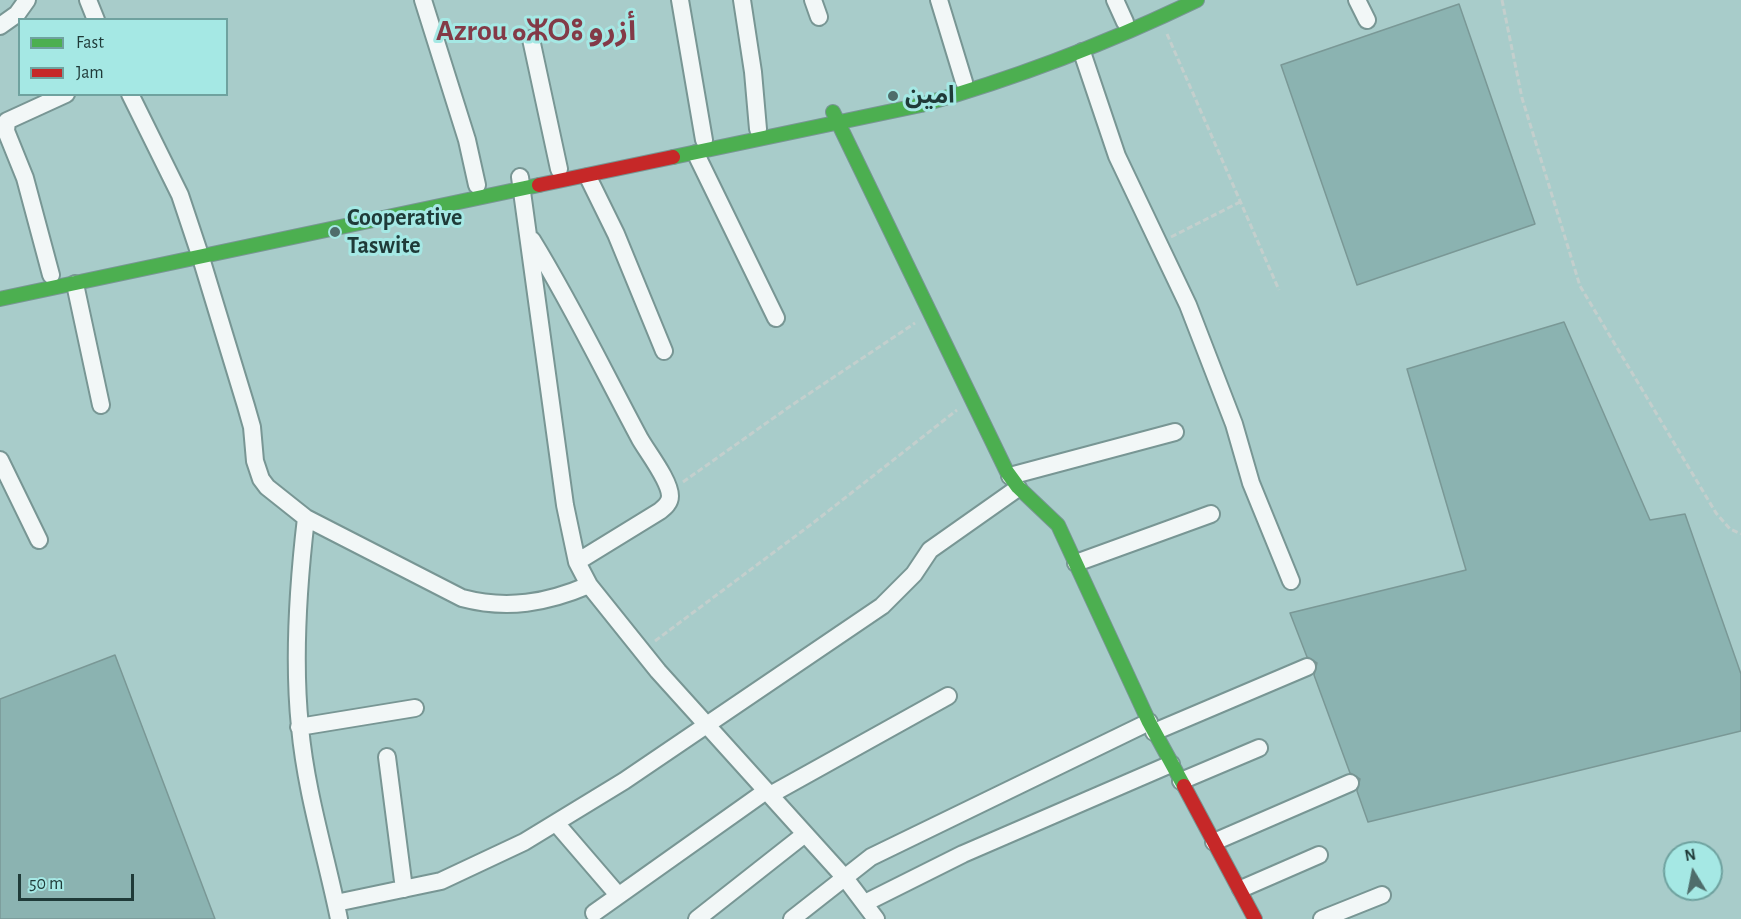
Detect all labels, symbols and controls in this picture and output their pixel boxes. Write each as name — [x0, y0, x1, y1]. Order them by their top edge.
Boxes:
district label: Azrou ⴰⵣⵔⵓ أزرو — [436, 13, 636, 49]
legend — [18, 18, 228, 96]
text: Fast — [76, 34, 104, 52]
text: Jam — [76, 64, 104, 82]
place label: امين — [905, 82, 955, 110]
marker: امين — [886, 89, 900, 103]
place label: Cooperative Taswite — [347, 204, 462, 260]
marker: Cooperative Taswite — [328, 225, 342, 239]
north arrow — [1663, 841, 1723, 901]
text: N — [1683, 846, 1697, 864]
scale bar — [21, 862, 136, 900]
text: 50 m — [29, 875, 63, 893]

